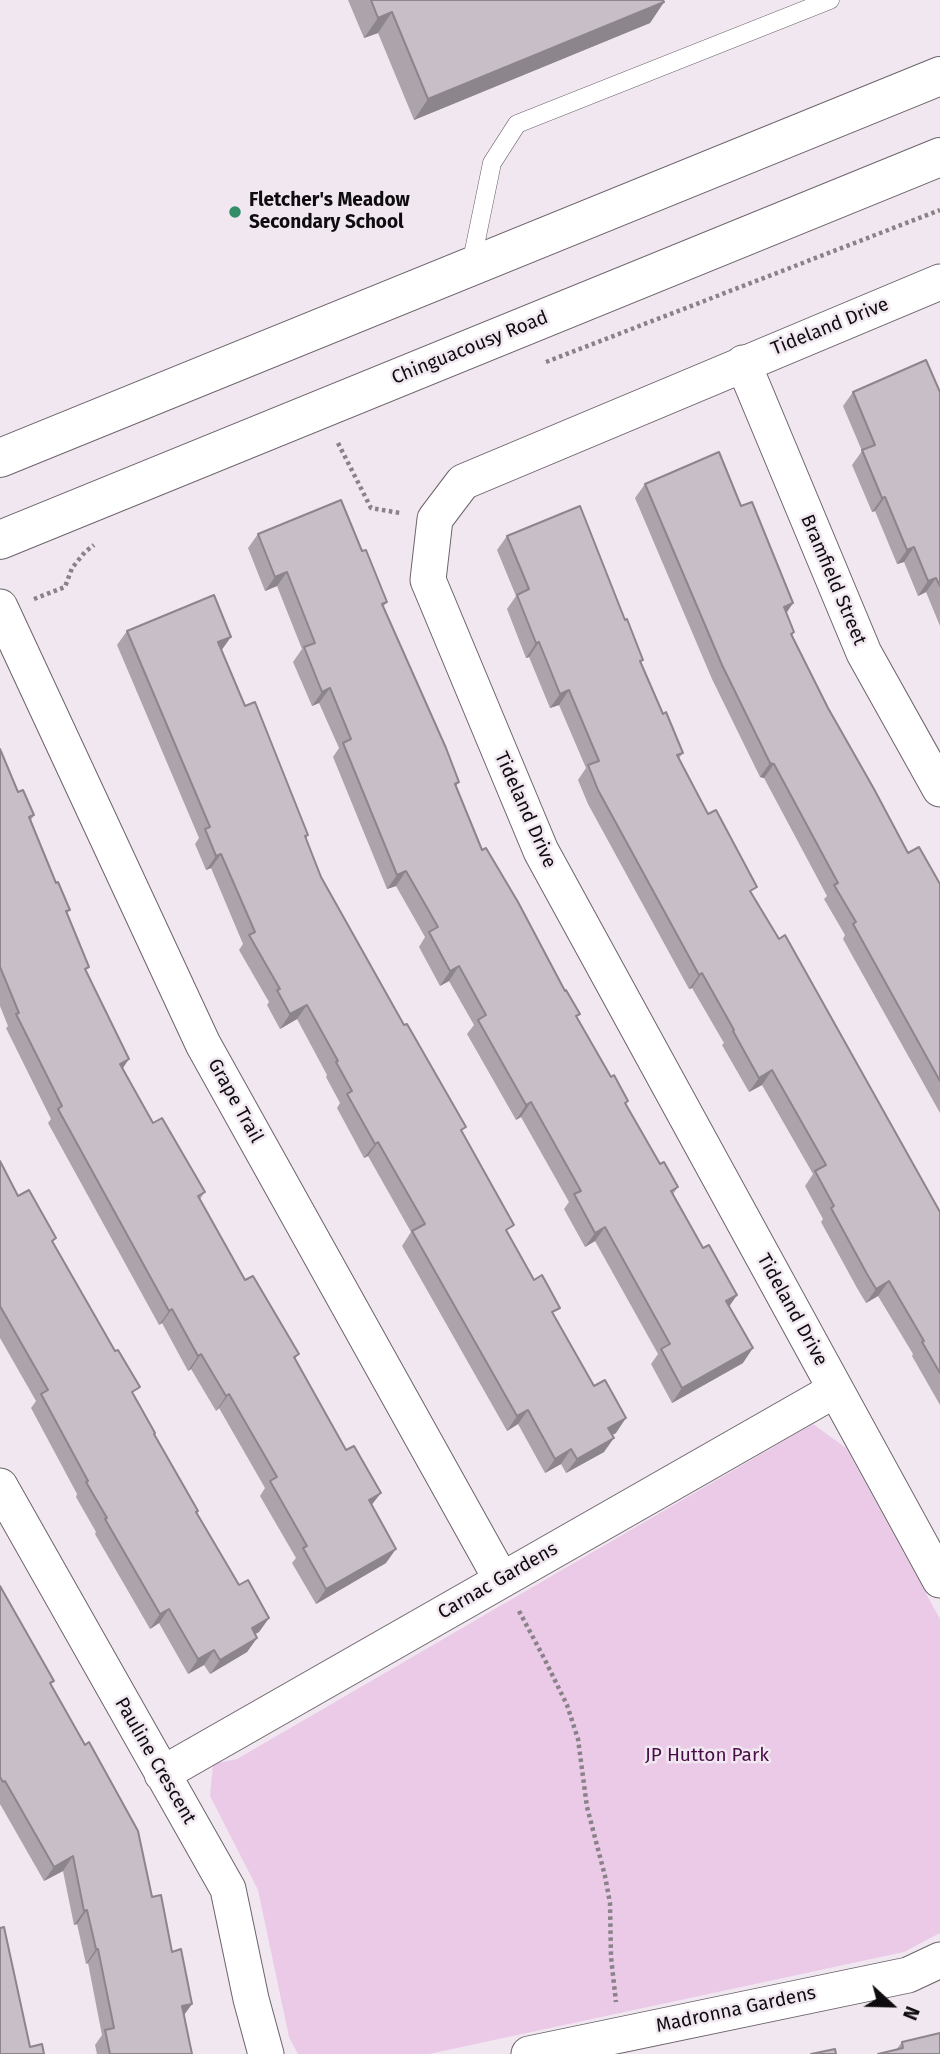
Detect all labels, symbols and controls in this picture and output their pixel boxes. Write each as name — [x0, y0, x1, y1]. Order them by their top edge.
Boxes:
place label: Fletcher's Meadow Secondary School — [249, 190, 410, 234]
marker: Fletcher's Meadow Secondary School — [227, 204, 243, 220]
street label: Tideland Drive — [768, 293, 892, 361]
street label: Chinguacousy Road — [388, 306, 552, 390]
street label: Bramfield Street — [795, 511, 871, 649]
street label: Tideland Drive — [489, 748, 561, 872]
street label: Grape Trail — [203, 1055, 267, 1147]
street label: Tideland Drive — [752, 1250, 832, 1370]
street label: Carnac Gardens — [434, 1537, 562, 1625]
street label: Pauline Crescent — [110, 1694, 200, 1828]
park label: JP Hutton Park — [645, 1745, 769, 1767]
north arrow — [856, 1970, 926, 2040]
street label: Madronna Gardens — [654, 1982, 818, 2038]
text: N — [898, 2003, 924, 2023]

